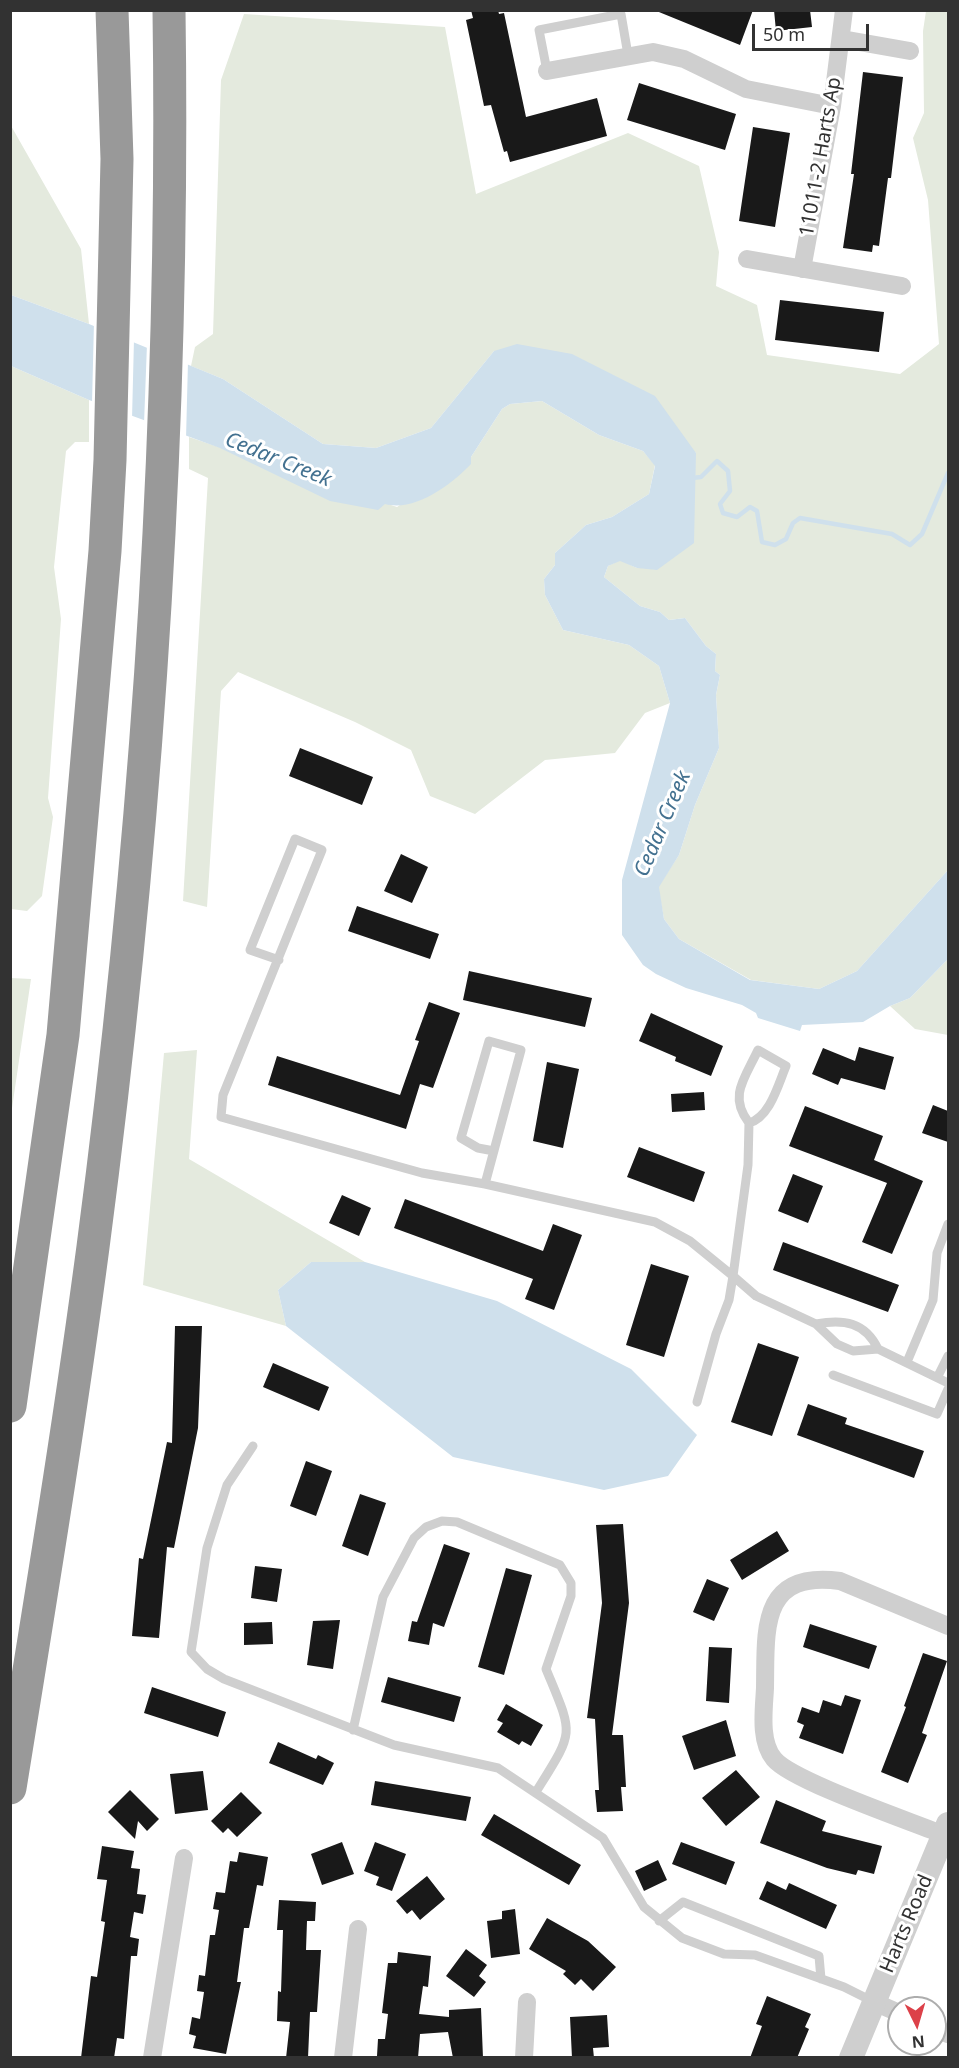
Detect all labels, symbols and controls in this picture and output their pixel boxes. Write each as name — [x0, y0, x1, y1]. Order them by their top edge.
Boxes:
scale bar — [755, 12, 872, 50]
text: 50 m — [763, 22, 805, 46]
street label: 11011-2 Harts Ap — [795, 75, 847, 239]
water label: Cedar Creek — [221, 427, 335, 493]
water label: Cedar Creek — [629, 767, 697, 881]
street label: Harts Road — [876, 1871, 938, 1977]
north arrow — [887, 1996, 947, 2056]
text: N — [911, 2030, 926, 2053]

